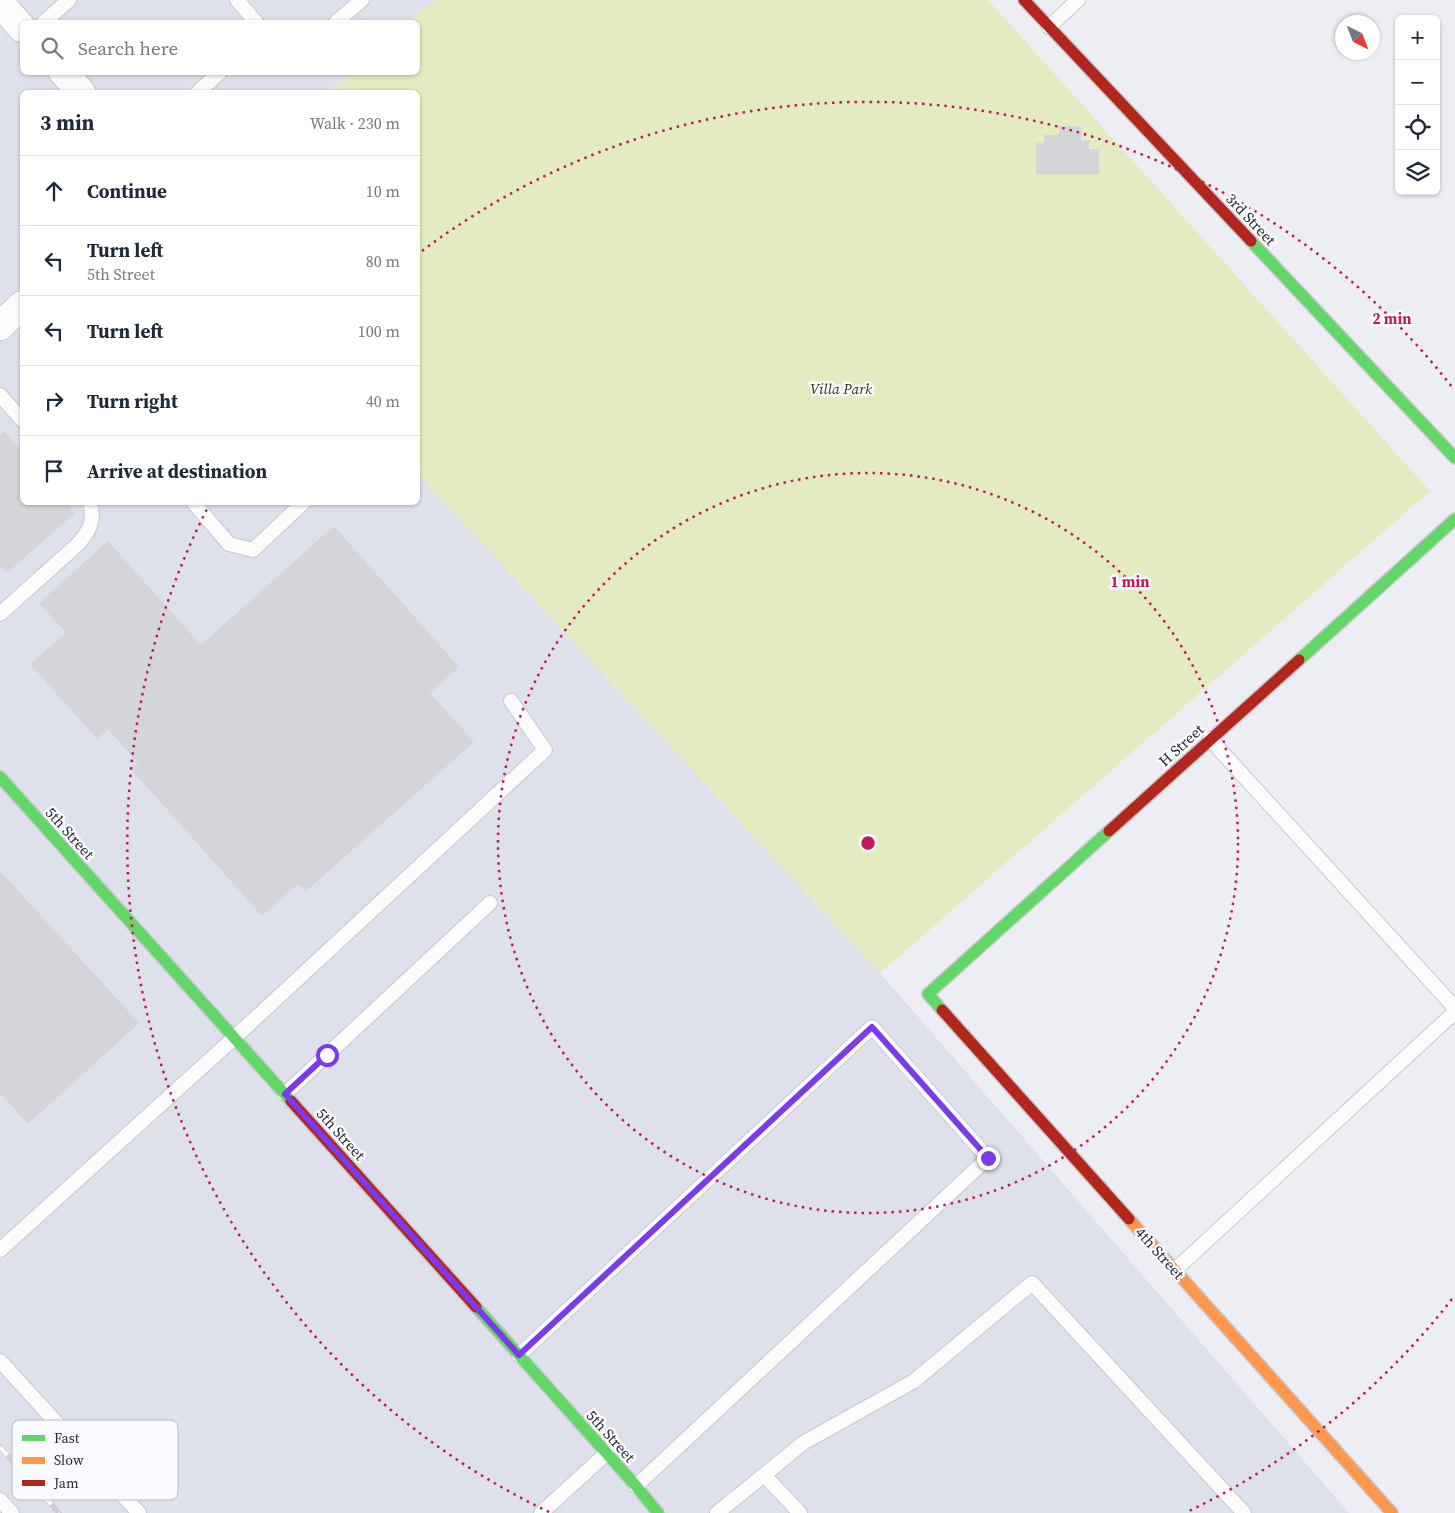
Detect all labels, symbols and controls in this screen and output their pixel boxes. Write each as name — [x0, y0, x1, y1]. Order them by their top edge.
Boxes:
north arrow — [1335, 15, 1380, 60]
map controls — [1395, 15, 1440, 195]
button: + — [1395, 15, 1440, 60]
search box — [20, 20, 420, 75]
icon: search — [38, 34, 66, 62]
text: Search here — [78, 35, 178, 61]
button: − — [1395, 60, 1440, 105]
button: locate — [1395, 105, 1440, 150]
text: 3 min — [40, 108, 95, 137]
text: Walk · 230 m — [310, 112, 400, 134]
button: layers — [1395, 150, 1440, 195]
icon: ahead — [40, 177, 68, 205]
text: Continue — [87, 178, 167, 204]
text: 10 m — [366, 180, 400, 202]
street label: 3rd Street — [1221, 188, 1281, 250]
text: Turn left — [87, 237, 163, 263]
icon: left — [40, 247, 68, 275]
text: 80 m — [366, 250, 400, 272]
text: 5th Street — [87, 263, 155, 285]
text: 2 min — [1373, 308, 1411, 329]
icon: left — [40, 317, 68, 345]
text: Turn left — [87, 318, 163, 344]
text: 100 m — [358, 320, 400, 342]
park label: Villa Park — [810, 378, 873, 399]
icon: right — [40, 387, 68, 415]
text: Turn right — [87, 388, 178, 414]
text: 40 m — [366, 390, 400, 412]
icon: arrive — [40, 457, 68, 485]
text: Arrive at destination — [87, 458, 267, 484]
text: 1 min — [1111, 571, 1149, 592]
street label: H Street — [1154, 719, 1208, 771]
street label: 5th Street — [41, 802, 99, 864]
centre of rings — [859, 834, 877, 852]
route start — [316, 1044, 339, 1067]
street label: 5th Street — [312, 1103, 370, 1165]
route end — [977, 1147, 1000, 1170]
street label: 4th Street — [1131, 1222, 1189, 1284]
street label: 5th Street — [582, 1405, 640, 1467]
legend — [12, 1420, 178, 1500]
text: Fast — [54, 1428, 80, 1448]
text: Slow — [54, 1450, 84, 1470]
text: Jam — [53, 1473, 79, 1493]

